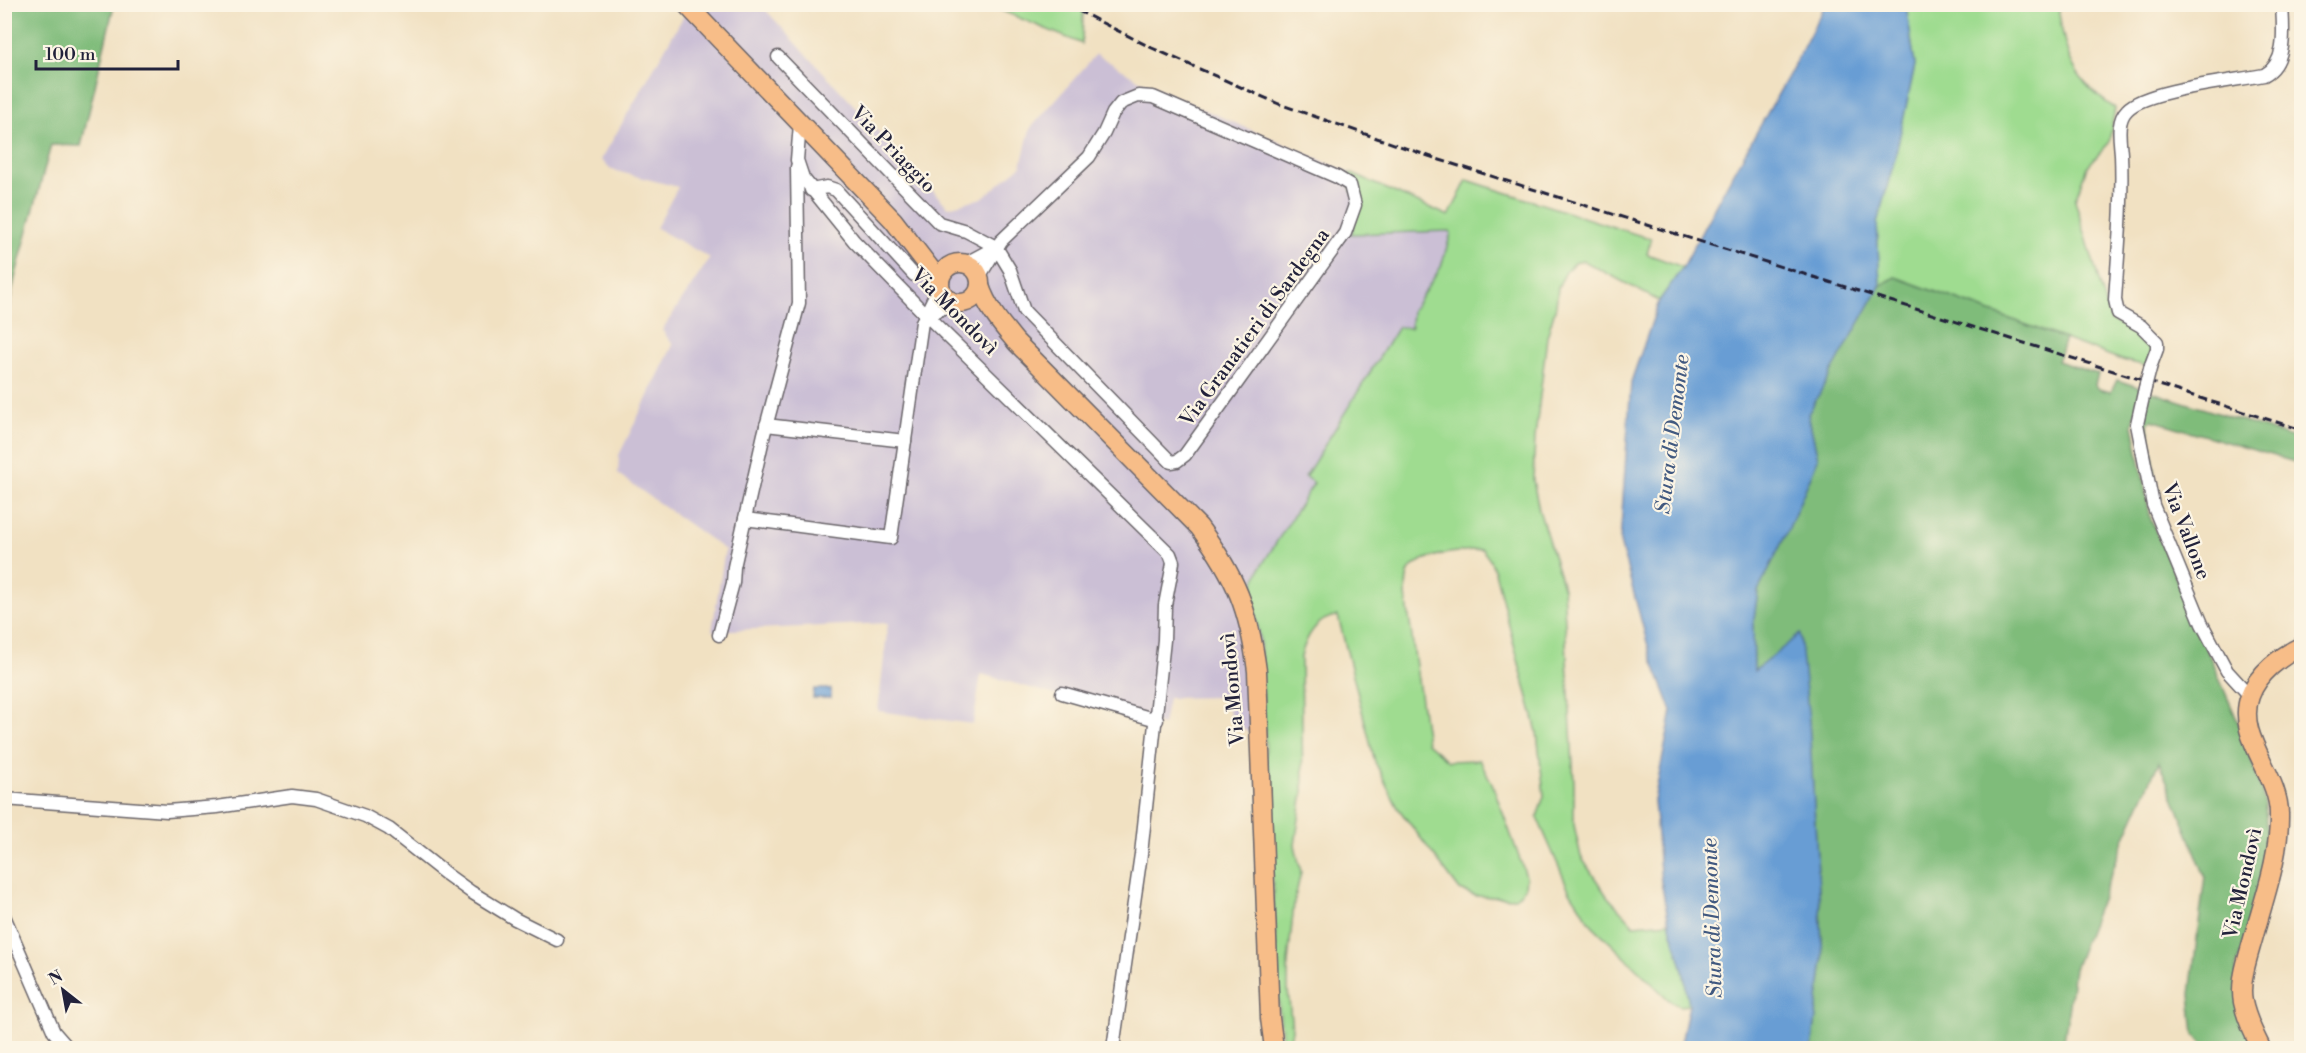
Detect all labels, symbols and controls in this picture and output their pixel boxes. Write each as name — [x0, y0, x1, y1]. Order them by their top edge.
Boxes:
scale bar — [36, 33, 178, 71]
text: 100 m — [45, 43, 96, 66]
street label: Via Priaggio — [844, 100, 941, 199]
street label: Via Granatieri di Sardegna — [1174, 223, 1336, 433]
street label: Via Mondovì — [904, 262, 1003, 361]
water label: Stura di Demonte — [1650, 353, 1696, 515]
street label: Via Vallone — [2155, 479, 2216, 584]
street label: Via Mondovì — [1216, 631, 1251, 748]
street label: Via Mondovì — [2218, 825, 2269, 942]
water label: Stura di Demonte — [1697, 837, 1729, 999]
north arrow — [33, 960, 93, 1020]
text: N — [45, 966, 67, 990]

